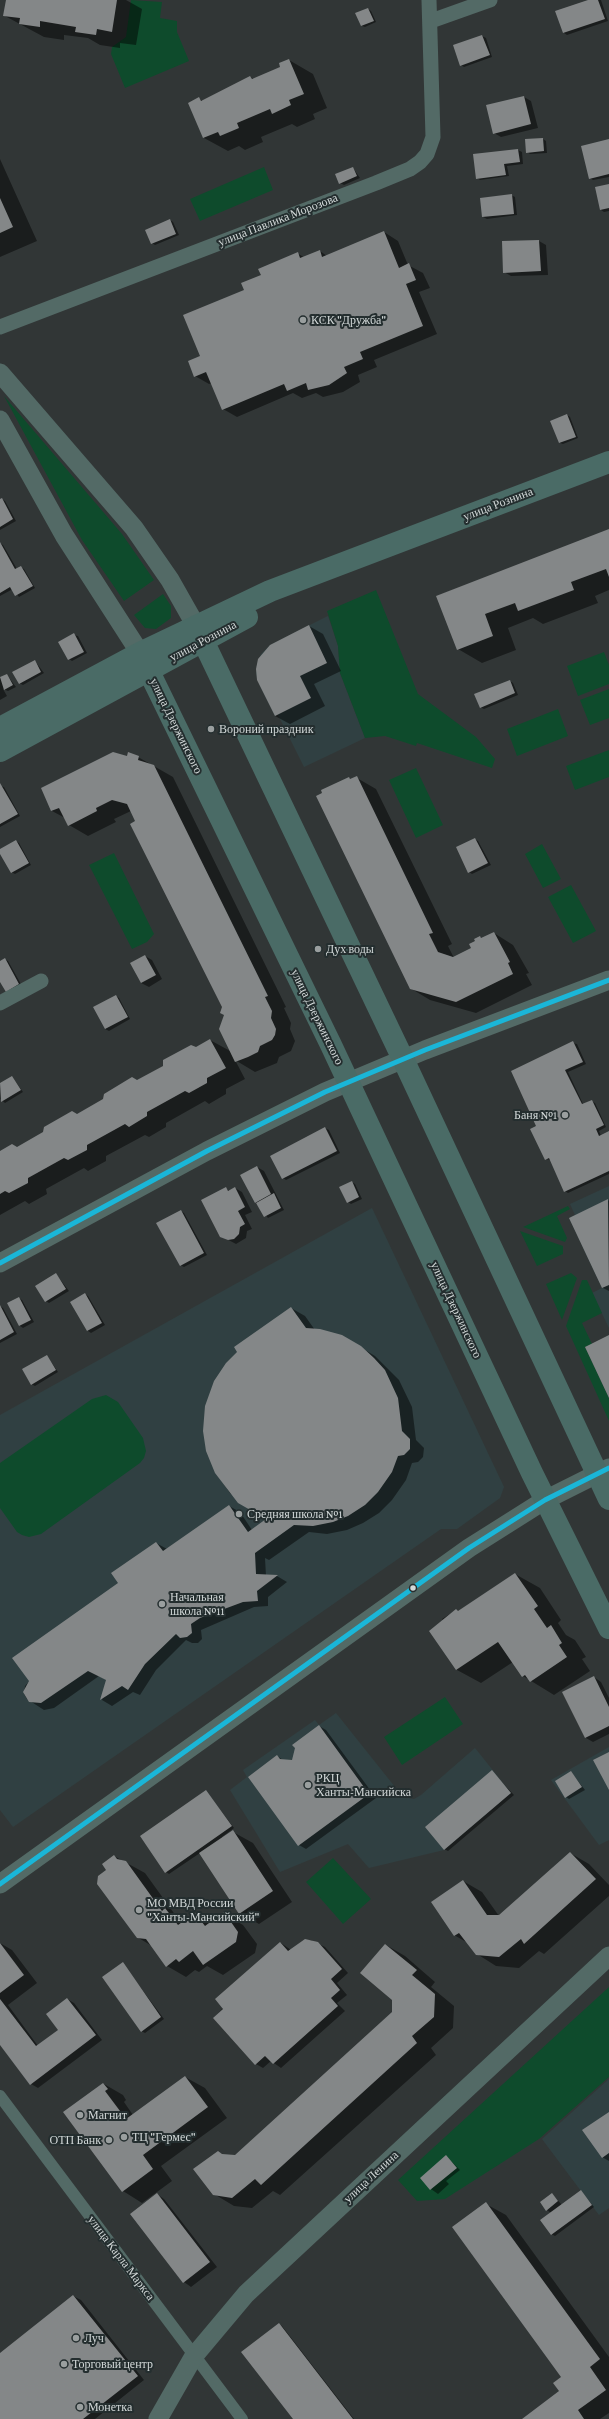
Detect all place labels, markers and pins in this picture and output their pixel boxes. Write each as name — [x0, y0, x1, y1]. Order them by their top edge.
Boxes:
place label: КСК "Дружба" — [311, 313, 386, 327]
marker: КСК "Дружба" — [298, 315, 308, 325]
place label: Вороний праздник — [219, 722, 314, 736]
marker: Вороний праздник — [206, 724, 216, 734]
place label: Дух воды — [326, 942, 374, 956]
marker: Дух воды — [313, 944, 323, 954]
place label: Баня №1 — [514, 1108, 557, 1122]
marker: Баня №1 — [560, 1110, 570, 1120]
place label: Средняя школа №1 — [247, 1507, 342, 1521]
marker: Средняя школа №1 — [234, 1509, 244, 1519]
unlabelled marker — [408, 1583, 418, 1593]
place label: Начальная школа №11 — [170, 1590, 224, 1618]
marker: Начальная школа №11 — [157, 1599, 167, 1609]
place label: РКЦ Ханты-Мансийска — [316, 1771, 411, 1799]
marker: РКЦ Ханты-Мансийска — [303, 1780, 313, 1790]
place label: МО МВД России "Ханты-Мансийский" — [147, 1896, 260, 1924]
marker: МО МВД России "Ханты-Мансийский" — [134, 1905, 144, 1915]
place label: Магнит — [88, 2108, 127, 2122]
marker: Магнит — [75, 2110, 85, 2120]
place label: ТЦ "Гермес" — [132, 2130, 196, 2144]
marker: ТЦ "Гермес" — [119, 2132, 129, 2142]
place label: ОТП Банк — [50, 2133, 101, 2147]
marker: ОТП Банк — [104, 2135, 114, 2145]
place label: Луч — [84, 2331, 104, 2345]
marker: Луч — [71, 2333, 81, 2343]
place label: Торговый центр — [72, 2357, 153, 2371]
marker: Торговый центр — [59, 2359, 69, 2369]
place label: Монетка — [88, 2400, 132, 2414]
marker: Монетка — [75, 2402, 85, 2412]

